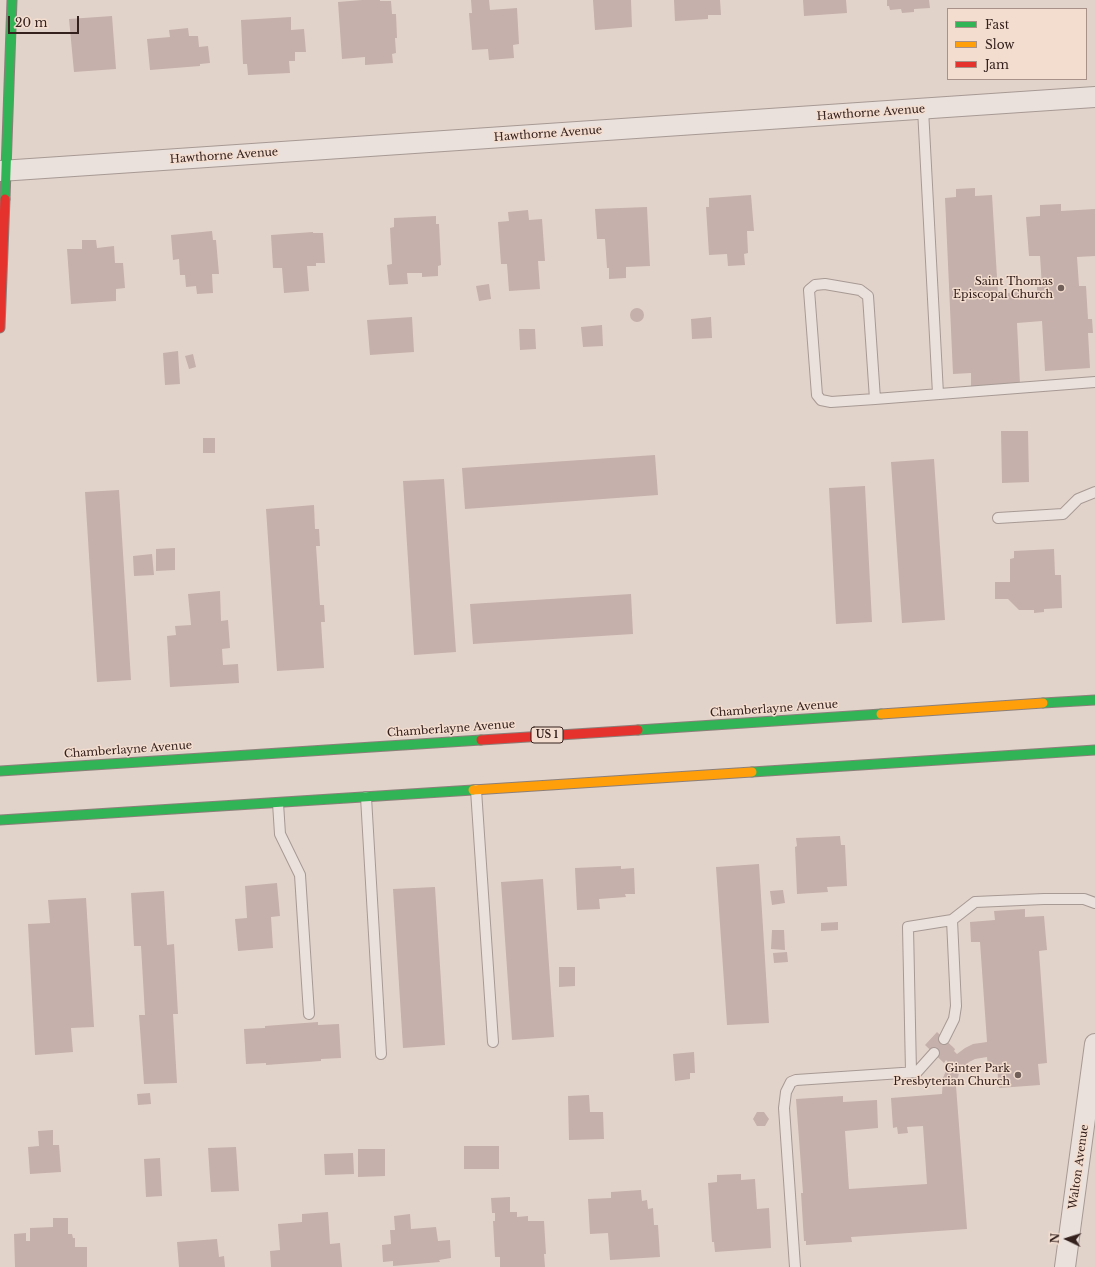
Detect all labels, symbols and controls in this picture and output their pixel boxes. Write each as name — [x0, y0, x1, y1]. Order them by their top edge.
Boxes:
scale bar — [10, 8, 81, 34]
legend — [947, 8, 1087, 80]
text: 20 m — [15, 15, 47, 30]
text: Fast — [985, 17, 1009, 32]
text: Slow — [985, 37, 1014, 52]
text: Jam — [985, 57, 1009, 72]
street label: Hawthorne Avenue — [816, 103, 926, 123]
street label: Hawthorne Avenue — [493, 124, 603, 144]
street label: Hawthorne Avenue — [169, 146, 279, 166]
place label: Saint Thomas Episcopal Church — [953, 275, 1053, 301]
marker: Saint Thomas Episcopal Church — [1056, 283, 1066, 293]
street label: Chamberlayne Avenue — [709, 698, 839, 720]
street label: Chamberlayne Avenue — [386, 718, 516, 740]
road number: US 1 — [531, 727, 563, 743]
street label: Chamberlayne Avenue — [63, 739, 193, 761]
place label: Ginter Park Presbyterian Church — [893, 1062, 1010, 1088]
marker: Ginter Park Presbyterian Church — [1013, 1070, 1023, 1080]
street label: Walton Avenue — [1067, 1124, 1091, 1210]
north arrow — [1047, 1219, 1087, 1259]
text: N — [1048, 1233, 1062, 1244]

